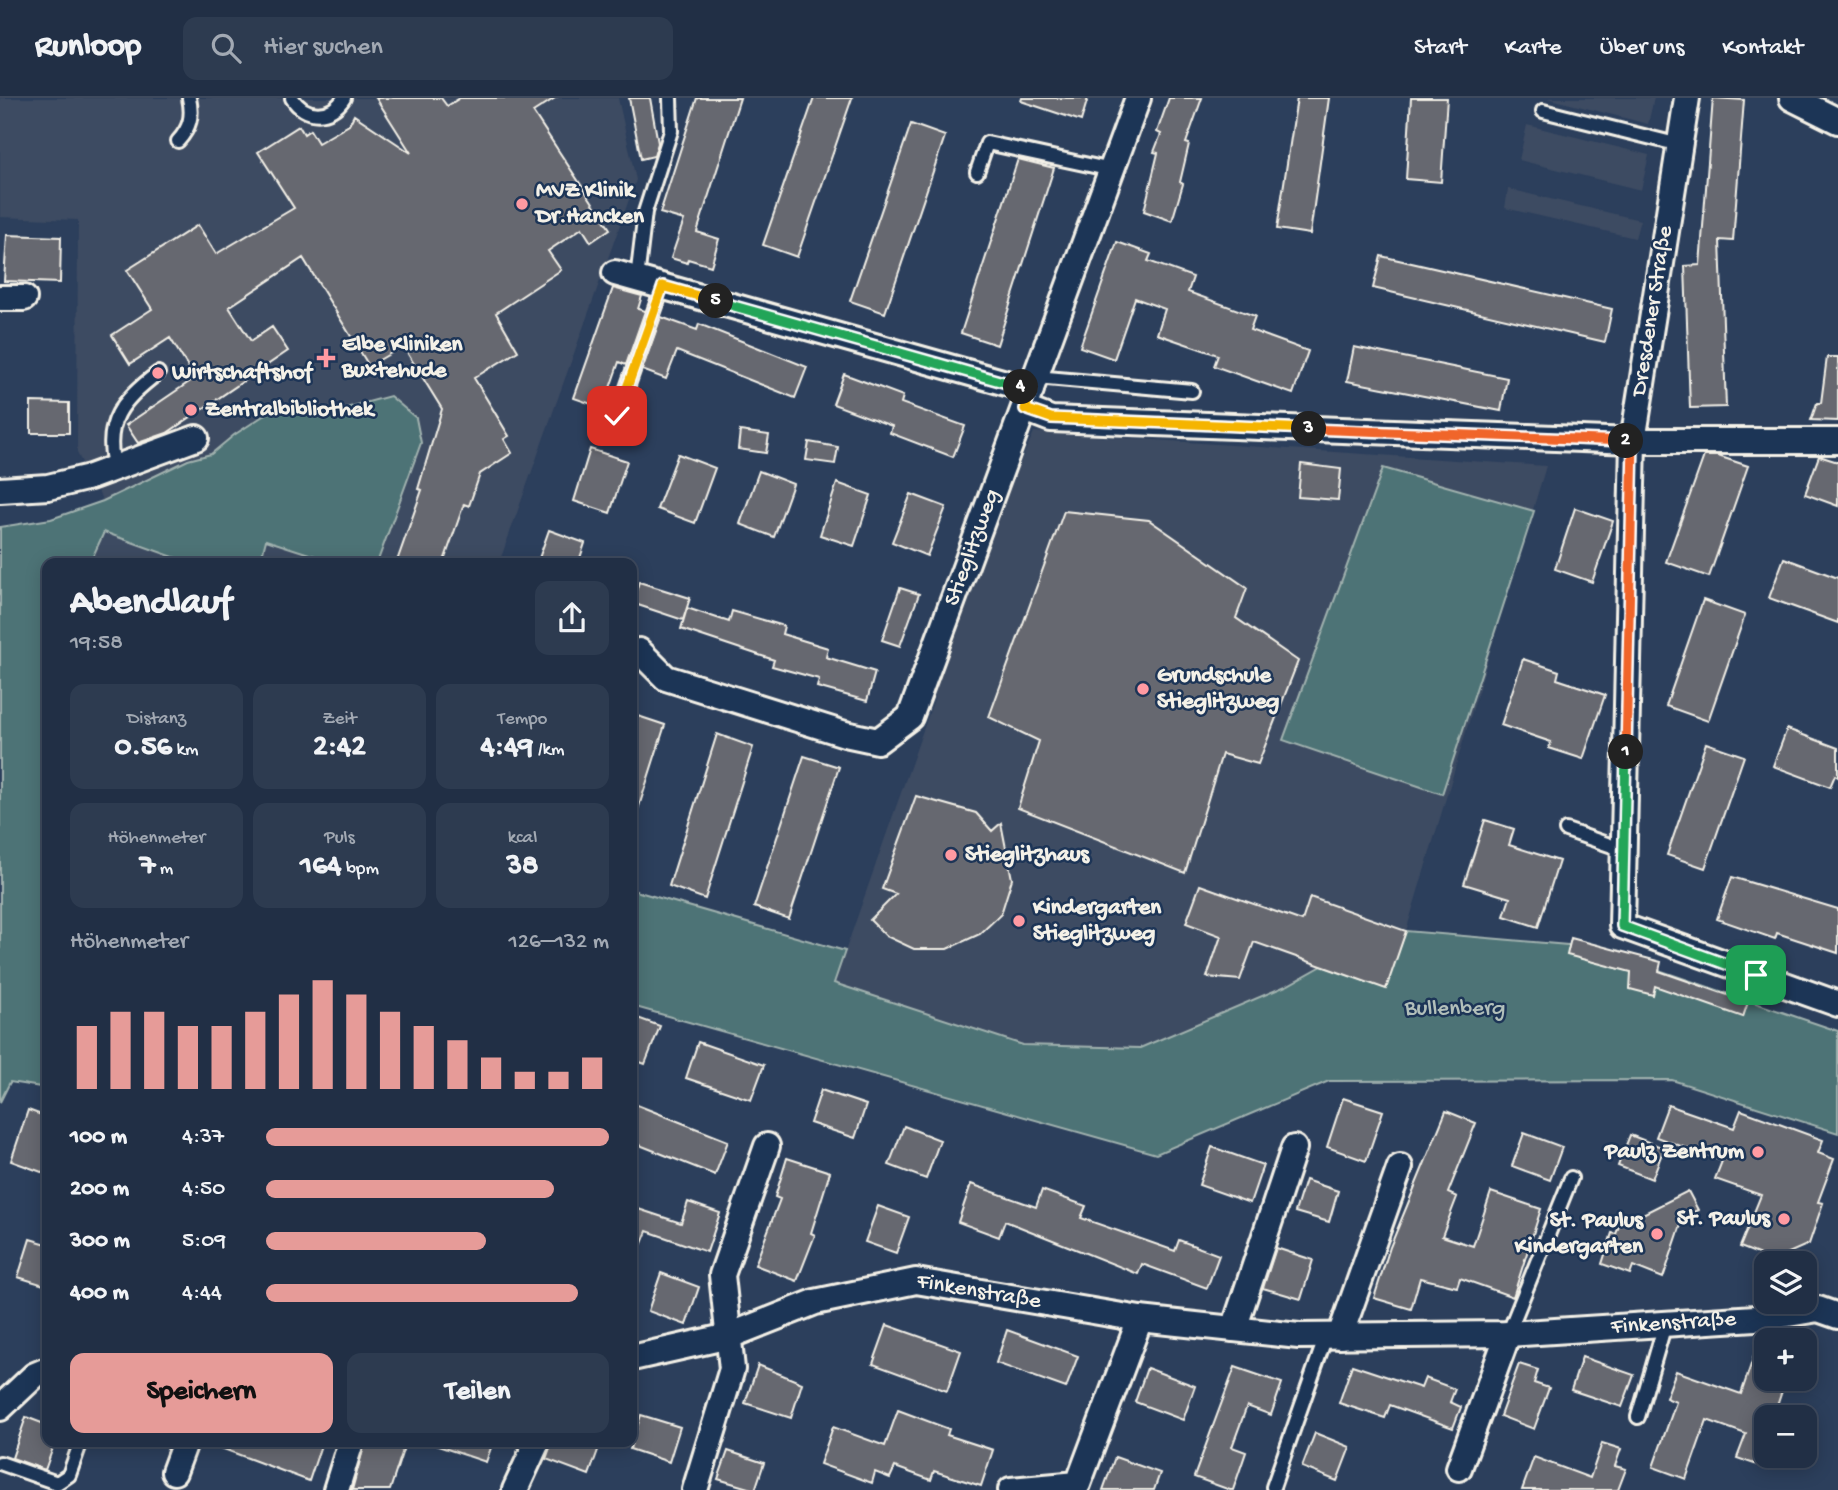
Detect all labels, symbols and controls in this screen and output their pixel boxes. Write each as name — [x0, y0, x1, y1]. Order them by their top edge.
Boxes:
search box — [183, 17, 673, 80]
text: Runloop — [35, 29, 141, 67]
icon: search — [207, 29, 245, 67]
text: Hier suchen — [263, 33, 383, 64]
text: Start — [1414, 34, 1466, 63]
text: Karte — [1504, 34, 1562, 63]
text: Über uns — [1600, 34, 1684, 63]
text: Kontakt — [1722, 34, 1803, 63]
place label: MVZ Klinik Dr.Hancken — [534, 178, 645, 231]
marker: MVZ Klinik Dr.Hancken — [514, 196, 530, 212]
street label: Dresdener Straße — [1626, 223, 1680, 400]
pin: 5 — [698, 284, 734, 318]
text: 5 — [711, 289, 721, 312]
place label: Elbe Kliniken Buxtehude — [341, 332, 464, 385]
marker: Elbe Kliniken Buxtehude — [316, 348, 336, 368]
place label: Wirtschaftshof — [171, 360, 314, 387]
marker: Wirtschaftshof — [150, 365, 166, 381]
pin: 4 — [1004, 370, 1038, 404]
text: 4 — [1016, 375, 1025, 398]
pin — [587, 386, 647, 446]
place label: Zentralbibliothek — [205, 397, 376, 424]
icon: check — [598, 397, 636, 435]
marker: Zentralbibliothek — [183, 402, 199, 418]
pin: 3 — [1292, 412, 1326, 446]
text: 3 — [1304, 417, 1313, 440]
pin: 2 — [1608, 424, 1644, 458]
text: 2 — [1621, 429, 1630, 452]
street label: Stieglitzweg — [939, 485, 1006, 610]
button: share — [535, 581, 609, 655]
text: Abendlauf — [70, 582, 231, 626]
text: 19:58 — [70, 630, 123, 657]
place label: Grundschule Stieglitzweg — [1157, 663, 1279, 716]
marker: Grundschule Stieglitzweg — [1135, 681, 1151, 697]
text: Distanz — [127, 708, 186, 731]
text: Zeit — [323, 708, 356, 731]
text: Tempo — [498, 708, 547, 731]
text: 0.56 — [115, 731, 172, 766]
text: 2:42 — [313, 731, 366, 766]
text: 4:49 — [481, 731, 533, 766]
pin: 1 — [1608, 734, 1644, 770]
text: km — [172, 739, 198, 762]
text: /km — [533, 739, 564, 762]
text: 1 — [1622, 740, 1629, 763]
text: Höhenmeter — [108, 827, 205, 850]
text: Puls — [324, 827, 355, 850]
text: kcal — [508, 827, 537, 850]
place label: Stieglitzhaus — [965, 842, 1090, 869]
marker: Stieglitzhaus — [943, 847, 959, 863]
text: 7 — [140, 850, 155, 885]
text: 164 — [300, 850, 342, 885]
text: 38 — [506, 850, 539, 885]
text: m — [155, 858, 173, 881]
text: bpm — [342, 858, 379, 881]
place label: Kindergarten Stieglitzweg — [1032, 895, 1162, 948]
marker: Kindergarten Stieglitzweg — [1011, 913, 1027, 929]
text: Höhenmeter — [70, 929, 188, 956]
text: 126–132 m — [508, 929, 609, 956]
pin — [1726, 945, 1786, 1005]
icon: arrive — [1737, 956, 1775, 994]
park label: Bullenberg — [1404, 996, 1505, 1023]
text: 100 m — [70, 1124, 127, 1151]
text: 4:37 — [182, 1124, 224, 1151]
place label: Paulz Zentrum — [1603, 1139, 1745, 1166]
marker: Paulz Zentrum — [1750, 1144, 1766, 1160]
text: 200 m — [70, 1176, 129, 1203]
text: 4:50 — [182, 1176, 225, 1203]
place label: St. Paulus — [1677, 1206, 1772, 1233]
place label: St. Paulus Kindergarten — [1514, 1208, 1645, 1261]
marker: St. Paulus — [1776, 1211, 1792, 1227]
marker: St. Paulus Kindergarten — [1649, 1226, 1665, 1242]
text: 300 m — [70, 1228, 130, 1255]
text: 5:09 — [182, 1228, 226, 1255]
map controls — [1754, 1251, 1817, 1468]
button: layers — [1754, 1251, 1817, 1314]
street label: Finkenstraße — [914, 1268, 1044, 1316]
text: 400 m — [70, 1280, 129, 1307]
text: 4:44 — [182, 1280, 222, 1307]
street label: Finkenstraße — [1609, 1306, 1738, 1341]
button: + — [1754, 1328, 1817, 1391]
button: Speichern — [70, 1353, 333, 1433]
button: Teilen — [347, 1353, 609, 1433]
button: − — [1754, 1405, 1817, 1468]

